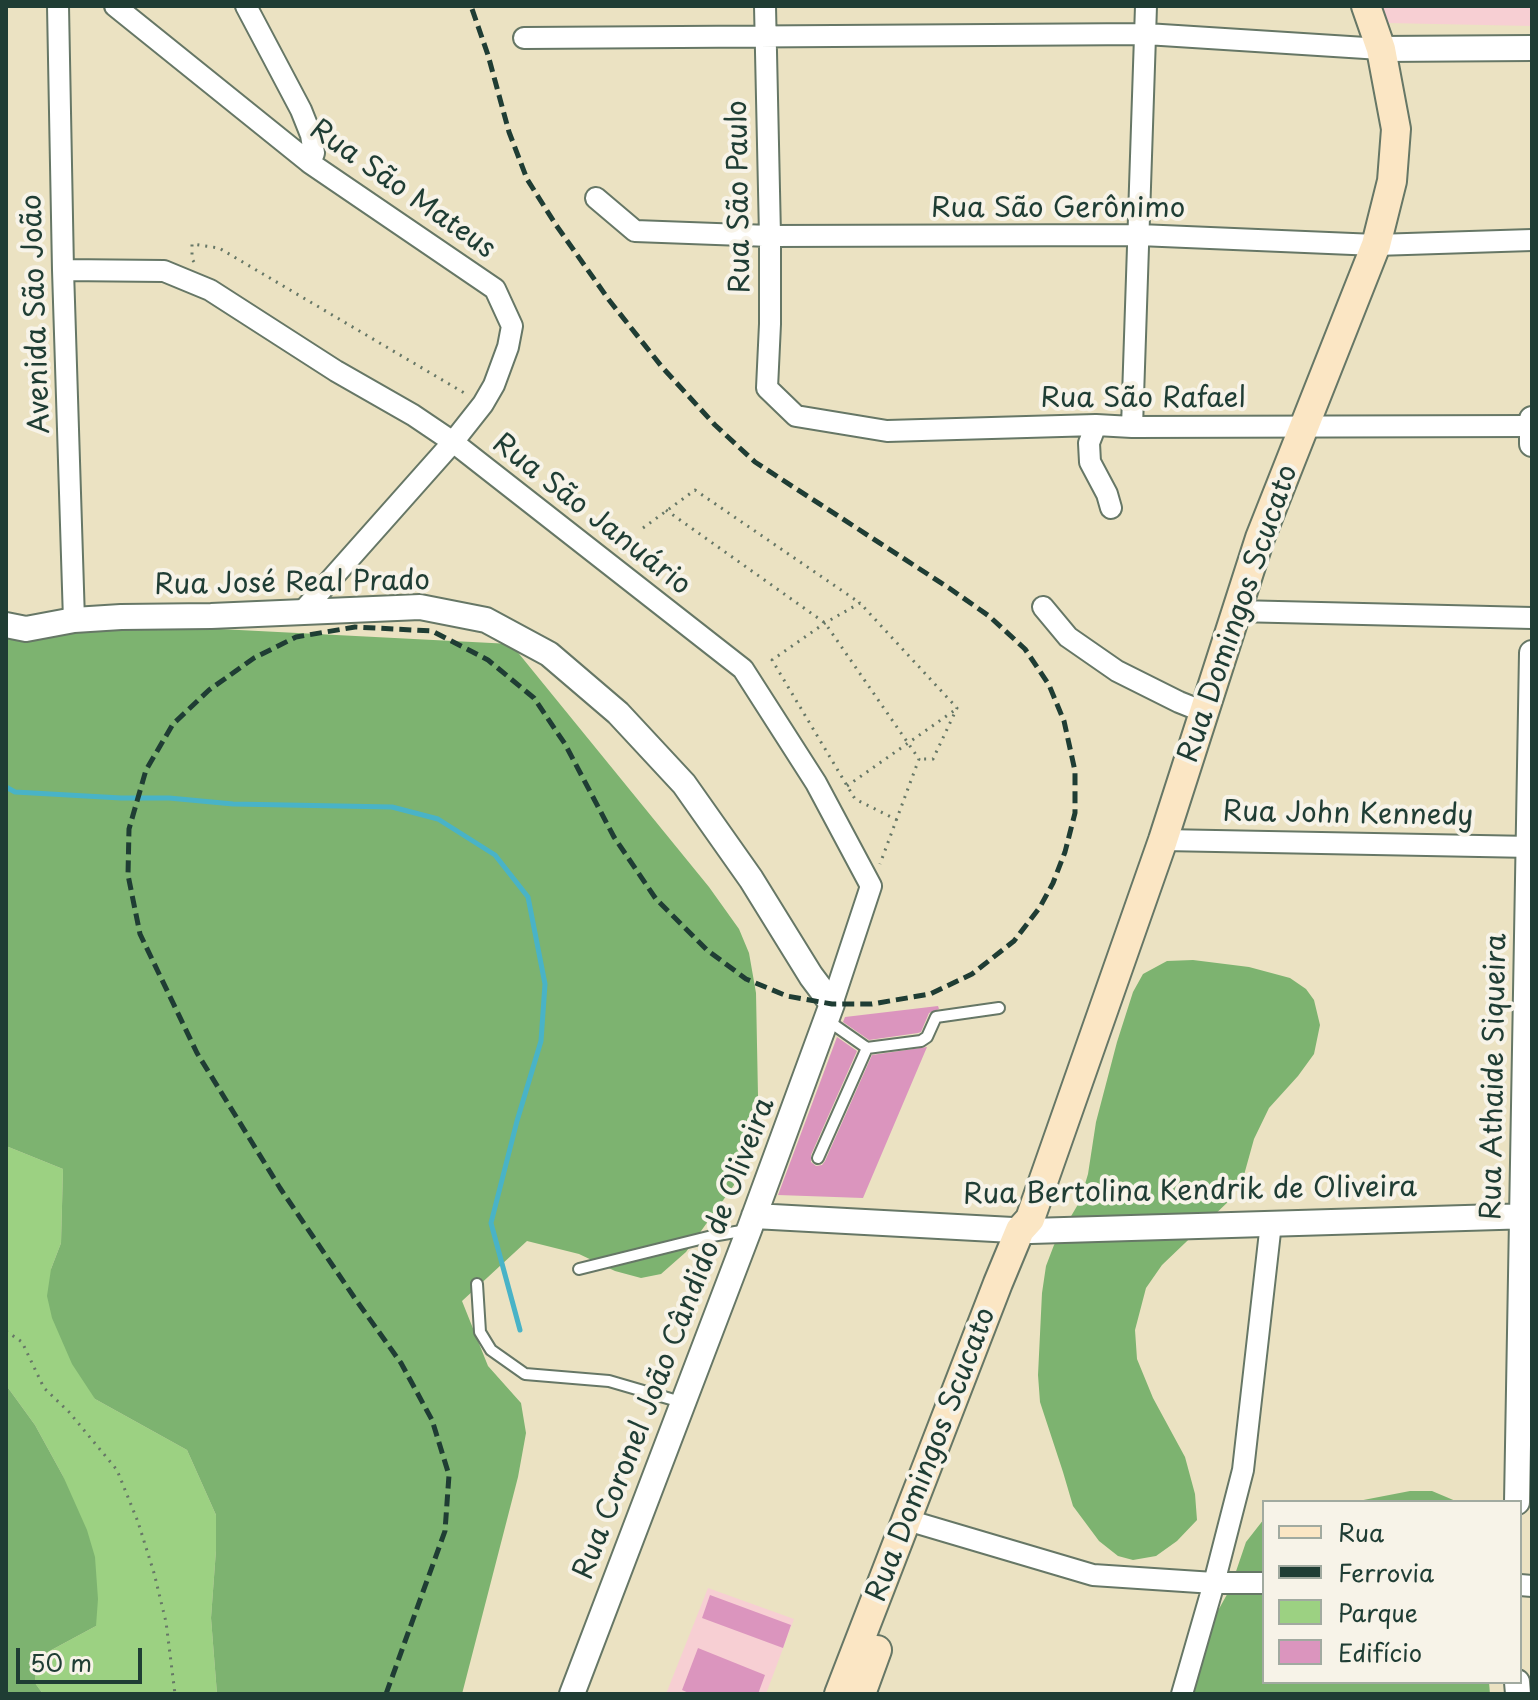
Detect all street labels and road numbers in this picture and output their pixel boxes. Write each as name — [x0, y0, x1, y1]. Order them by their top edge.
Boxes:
street label: Rua São Paulo — [722, 100, 758, 294]
street label: Rua São Mateus — [303, 113, 501, 267]
street label: Rua São Gerônimo — [931, 192, 1185, 226]
street label: Avenida São João — [16, 194, 58, 434]
street label: Rua São Rafael — [1040, 382, 1246, 416]
street label: Rua São Januário — [485, 427, 697, 603]
street label: Rua Domingos Scucato — [1172, 461, 1306, 767]
street label: Rua José Real Prado — [154, 565, 430, 603]
street label: Rua John Kennedy — [1222, 796, 1474, 834]
street label: Rua Athaide Siqueira — [1476, 933, 1514, 1221]
street label: Rua Coronel João Cândido de Oliveira — [567, 1093, 783, 1585]
street label: Rua Bertolina Kendrik de Oliveira — [963, 1171, 1417, 1213]
street label: Rua Domingos Scucato — [860, 1303, 1004, 1607]

